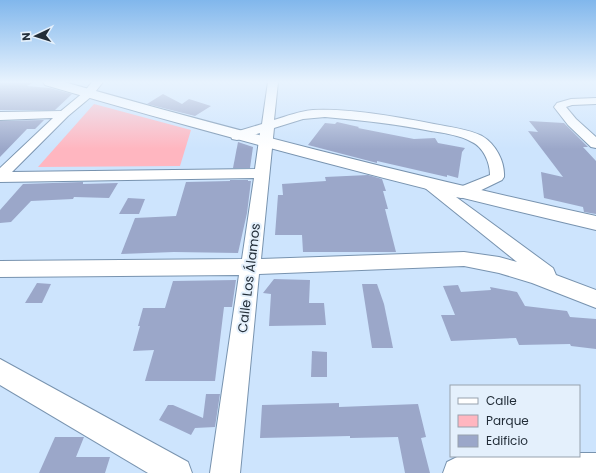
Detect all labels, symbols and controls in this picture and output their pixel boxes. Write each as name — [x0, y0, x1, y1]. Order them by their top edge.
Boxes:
north arrow — [16, 16, 56, 56]
text: N — [18, 32, 34, 41]
street label: Calle Los Álamos — [233, 222, 265, 334]
legend — [450, 385, 580, 457]
text: Calle — [486, 392, 517, 409]
text: Parque — [486, 412, 529, 429]
text: Edificio — [486, 432, 528, 449]

